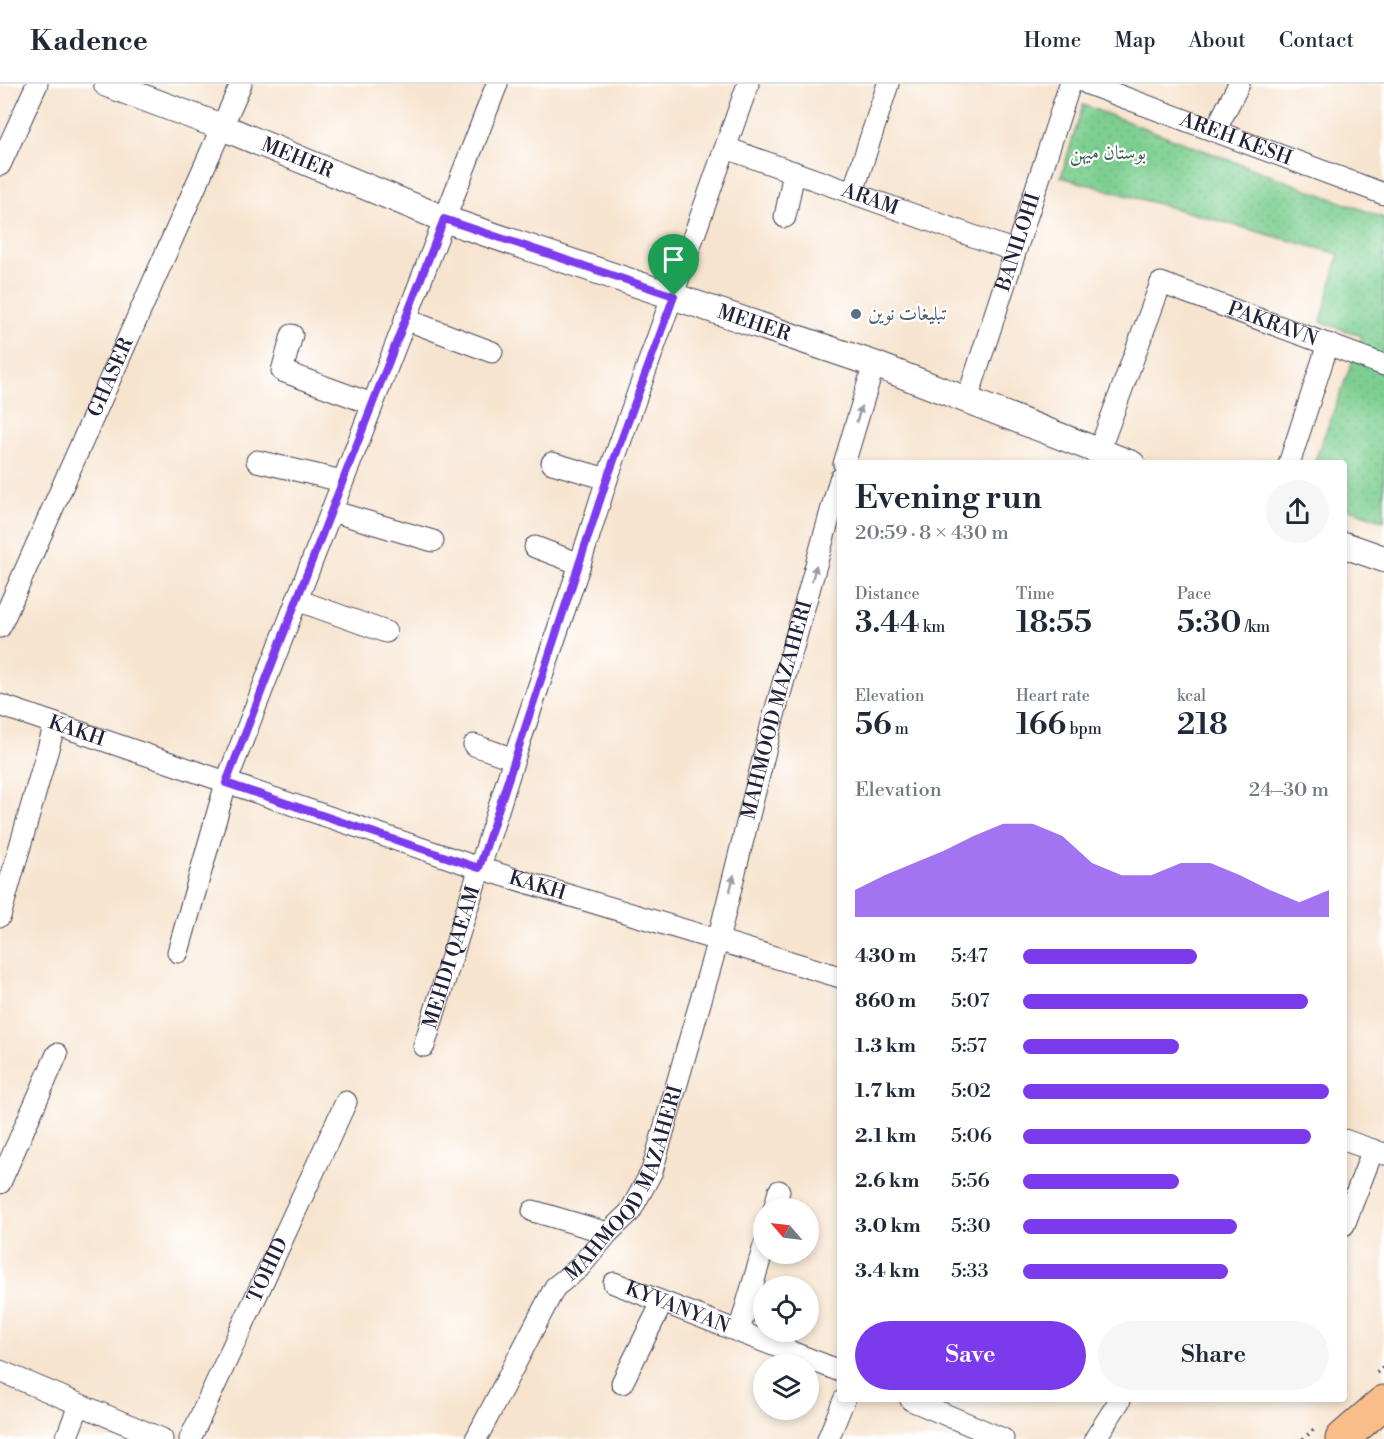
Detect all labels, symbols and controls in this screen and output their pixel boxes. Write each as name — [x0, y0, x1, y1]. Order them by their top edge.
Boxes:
text: Kadence — [30, 24, 148, 59]
text: Home — [1024, 28, 1081, 54]
text: Map — [1114, 28, 1156, 54]
text: About — [1189, 28, 1246, 54]
text: Contact — [1279, 28, 1354, 54]
street label: AREH KESH — [1176, 106, 1296, 171]
street label: MEHER — [258, 132, 338, 184]
park label: بوستان میهن — [1070, 141, 1146, 166]
street label: ARAM — [837, 177, 902, 221]
street label: BANILOHI — [990, 189, 1046, 296]
pin — [648, 234, 699, 296]
icon: arrive — [657, 243, 690, 276]
street label: PAKRAVN — [1224, 296, 1321, 352]
street label: MEHER — [714, 300, 795, 348]
place label: تبلیغات نوین — [868, 302, 948, 327]
marker: تبلیغات نوین — [849, 307, 863, 321]
street label: GHASER — [82, 333, 140, 421]
one-way arrow — [855, 404, 864, 422]
text: Evening run — [855, 478, 1042, 519]
button: share — [1266, 480, 1329, 543]
text: 20:59 · 8 × 430 m — [855, 521, 1009, 546]
one-way arrow — [810, 563, 819, 581]
text: Distance — [855, 584, 920, 604]
text: Time — [1016, 584, 1055, 604]
text: Pace — [1177, 584, 1211, 604]
street label: MAHMOOD MAZAHERI — [736, 597, 818, 822]
text: 3.44 — [855, 604, 920, 642]
text: 18:55 — [1016, 604, 1092, 642]
text: 5:30 — [1177, 604, 1241, 642]
text: km — [920, 617, 945, 637]
text: /km — [1241, 617, 1270, 637]
text: Elevation — [855, 686, 924, 706]
text: Heart rate — [1016, 686, 1090, 706]
text: kcal — [1177, 686, 1206, 706]
text: 56 — [855, 706, 892, 744]
text: 166 — [1016, 706, 1066, 744]
text: 218 — [1177, 706, 1228, 744]
street label: KAKH — [45, 710, 108, 752]
text: m — [892, 719, 909, 739]
text: bpm — [1066, 719, 1102, 739]
text: Elevation — [855, 778, 942, 803]
text: 24–30 m — [1249, 778, 1329, 803]
street label: KAKH — [506, 865, 569, 906]
one-way arrow — [728, 874, 738, 892]
street label: MEHDI QAEAM — [418, 882, 486, 1032]
text: 430 m — [855, 944, 916, 969]
text: 5:47 — [951, 944, 988, 969]
text: 860 m — [855, 989, 916, 1014]
text: 5:07 — [951, 989, 990, 1014]
text: 1.3 km — [855, 1034, 916, 1059]
text: 5:57 — [951, 1034, 987, 1059]
text: 1.7 km — [855, 1079, 916, 1104]
text: 5:02 — [951, 1079, 991, 1104]
street label: MAHMOOD MAZAHERI — [560, 1082, 688, 1287]
text: 2.1 km — [855, 1124, 917, 1149]
text: 5:06 — [951, 1124, 992, 1149]
text: 2.6 km — [855, 1169, 919, 1194]
text: 5:56 — [951, 1169, 990, 1194]
north arrow — [753, 1198, 819, 1264]
map controls — [753, 1198, 819, 1420]
text: 3.0 km — [855, 1214, 921, 1239]
text: 5:30 — [951, 1214, 991, 1239]
street label: TOHID — [242, 1234, 294, 1307]
text: 3.4 km — [855, 1259, 920, 1284]
text: 5:33 — [951, 1259, 989, 1284]
street label: KYVANYAN — [622, 1276, 733, 1339]
button: locate — [753, 1276, 819, 1342]
button: Save — [855, 1321, 1086, 1390]
button: Share — [1098, 1321, 1329, 1390]
button: layers — [753, 1354, 819, 1420]

